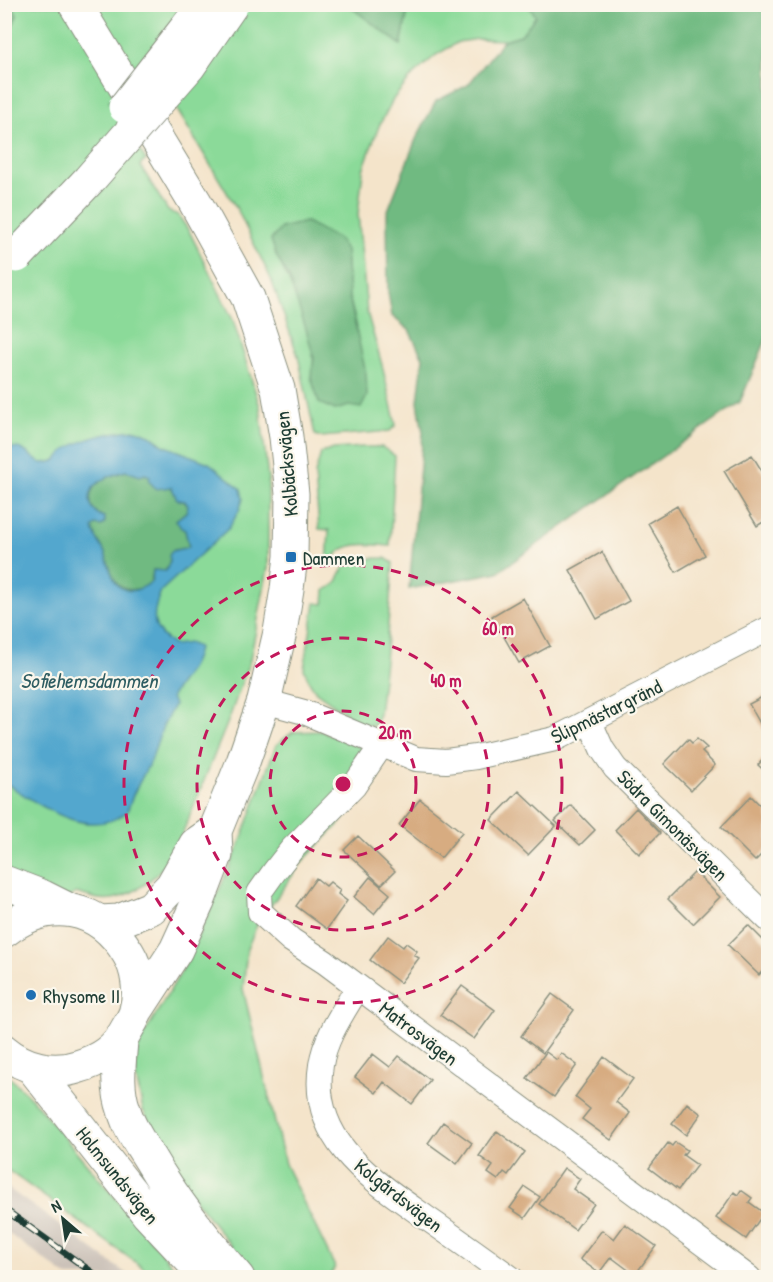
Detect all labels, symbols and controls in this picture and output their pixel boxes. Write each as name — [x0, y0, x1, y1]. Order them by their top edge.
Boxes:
street label: Kolbäcksvägen — [268, 410, 304, 518]
place label: Dammen — [303, 544, 365, 571]
marker: Dammen — [284, 550, 298, 564]
text: 60 m — [482, 616, 514, 641]
water label: Sofiehemsdammen — [20, 666, 159, 695]
text: 40 m — [430, 668, 462, 693]
street label: Slipmästargränd — [546, 672, 666, 750]
text: 20 m — [379, 720, 411, 745]
street label: Södra Gimonäsvägen — [611, 763, 735, 887]
centre of rings — [333, 774, 353, 794]
place label: Rhysome II — [43, 982, 120, 1009]
marker: Rhysome II — [24, 988, 38, 1002]
street label: Matrosvägen — [374, 995, 464, 1071]
street label: Holmsundsvägen — [70, 1121, 166, 1229]
street label: Kolgårdsvägen — [349, 1152, 449, 1238]
north arrow — [33, 1189, 93, 1249]
text: N — [47, 1194, 65, 1218]

